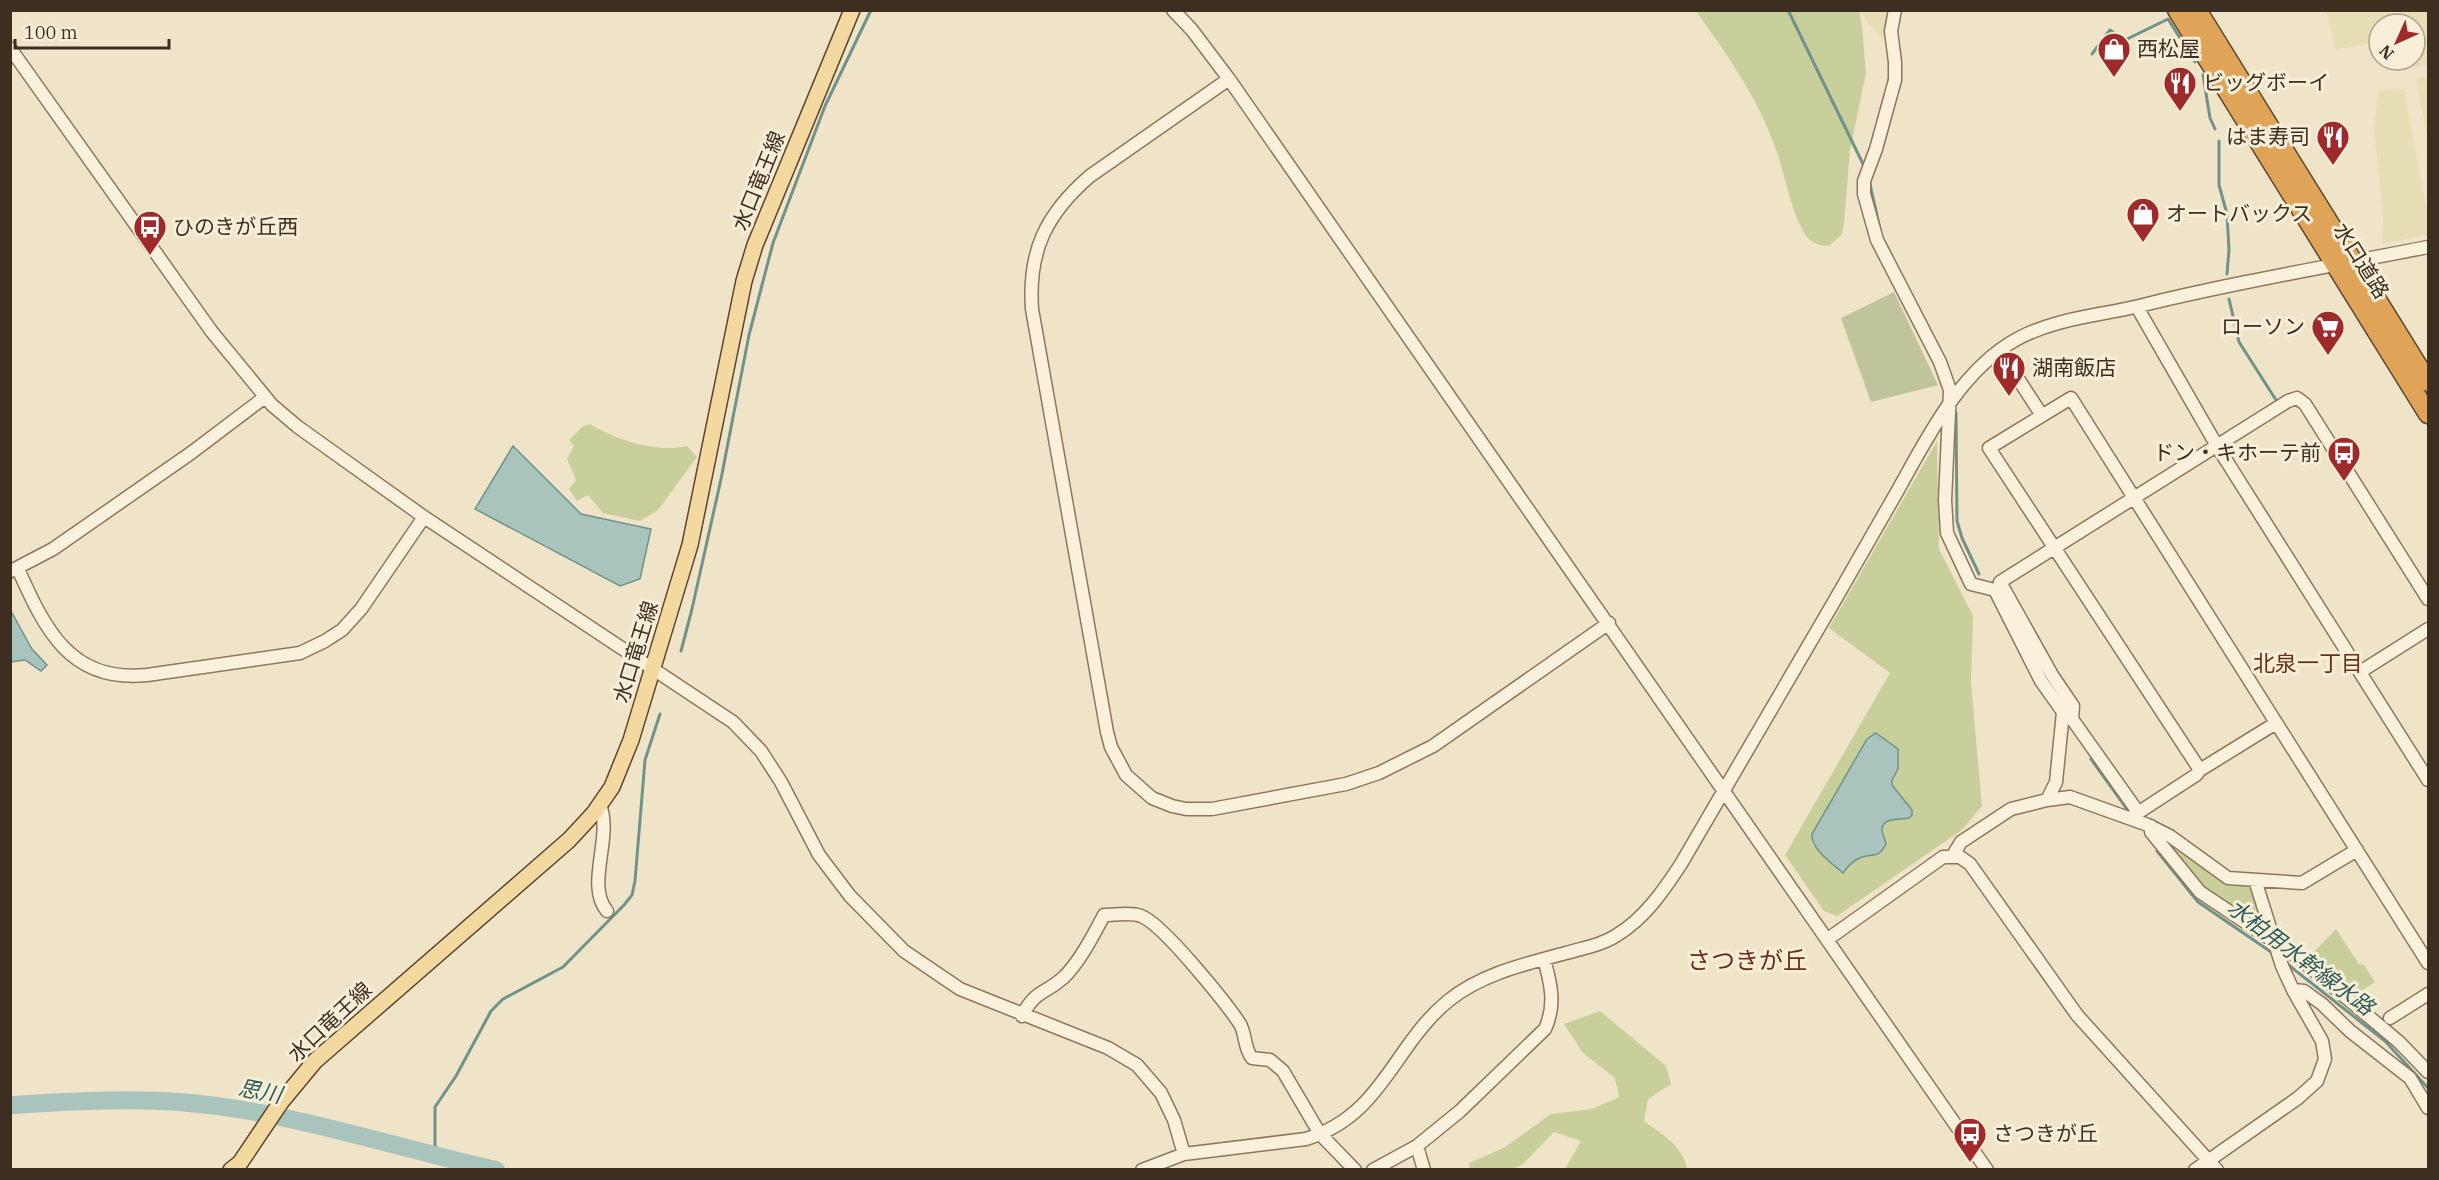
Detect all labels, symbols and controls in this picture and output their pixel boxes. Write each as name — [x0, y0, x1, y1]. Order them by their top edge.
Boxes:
scale bar — [15, 12, 170, 50]
north arrow — [2367, 12, 2427, 72]
text: 100 m — [24, 21, 78, 44]
shop icon: 西松屋 — [2096, 31, 2132, 78]
place label: 西松屋 — [2137, 34, 2200, 62]
text: N — [2375, 41, 2398, 64]
restaurant icon: ビッグボーイ — [2162, 65, 2198, 112]
place label: ビッグボーイ — [2203, 68, 2329, 96]
restaurant icon: はま寿司 — [2315, 119, 2351, 166]
place label: はま寿司 — [2226, 122, 2310, 150]
street label: 水口竜王線 — [725, 127, 791, 235]
shop icon: オートバックス — [2125, 196, 2161, 243]
place label: オートバックス — [2166, 199, 2312, 227]
bus stop icon: ひのきが丘西 — [132, 209, 168, 256]
place label: ひのきが丘西 — [173, 212, 298, 240]
street label: 水口道路 — [2328, 217, 2396, 304]
supermarket icon: ローソン — [2310, 309, 2346, 356]
place label: ローソン — [2221, 312, 2305, 340]
restaurant icon: 湖南飯店 — [1991, 350, 2027, 397]
place label: 湖南飯店 — [2032, 353, 2116, 381]
bus stop icon: ドン・キホーテ前 — [2326, 435, 2362, 482]
place label: ドン・キホーテ前 — [2153, 438, 2321, 466]
street label: 水口竜王線 — [606, 597, 664, 706]
district label: 北泉一丁目 — [2253, 648, 2363, 677]
water label: 水柏用水幹線水路 — [2222, 892, 2382, 1022]
district label: さつきが丘 — [1687, 944, 1807, 976]
street label: 水口竜王線 — [281, 975, 377, 1067]
water label: 思川 — [236, 1072, 286, 1109]
bus stop icon: さつきが丘 — [1952, 1116, 1988, 1163]
place label: さつきが丘 — [1993, 1119, 2098, 1147]

